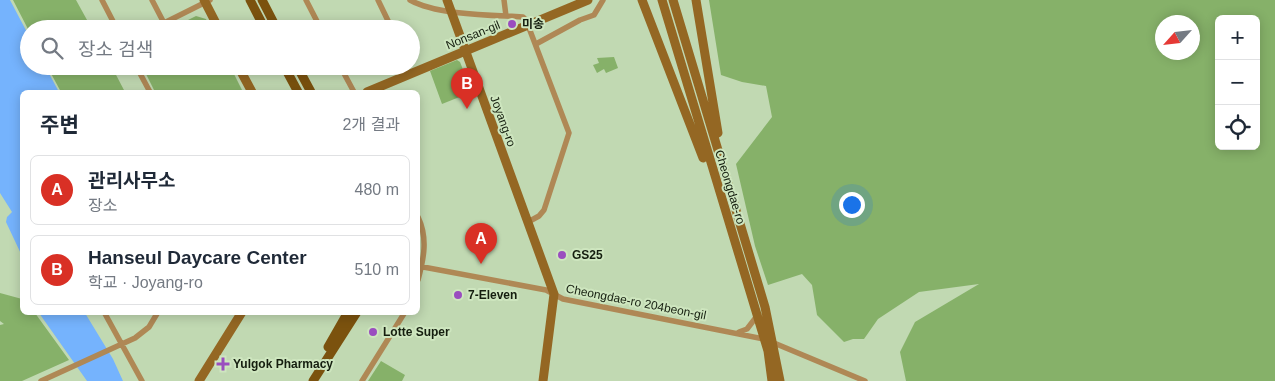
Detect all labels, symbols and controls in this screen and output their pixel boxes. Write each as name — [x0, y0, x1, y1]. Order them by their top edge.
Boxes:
north arrow — [1155, 15, 1200, 60]
map controls — [1215, 15, 1260, 150]
button: + — [1215, 15, 1260, 60]
place label: 미송 — [522, 17, 544, 31]
street label: Nonsan-gil — [444, 18, 502, 52]
marker: 미송 — [506, 18, 518, 30]
search box — [20, 20, 420, 75]
icon: search — [38, 34, 66, 62]
text: 장소 검색 — [78, 39, 153, 60]
button: − — [1215, 60, 1260, 105]
pin: B — [451, 68, 483, 109]
street label: Joyang-ro — [487, 94, 519, 149]
button: locate — [1215, 105, 1260, 150]
text: 주변 — [40, 113, 79, 136]
text: 2개 결과 — [342, 116, 400, 133]
street label: Cheongdae-ro — [712, 148, 748, 226]
text: 관리사무소 — [88, 170, 175, 191]
text: A — [51, 181, 63, 198]
text: 480 m — [355, 181, 399, 198]
your location — [839, 192, 865, 218]
text: 장소 — [88, 197, 117, 214]
pin: A — [465, 223, 497, 264]
text: Hanseul Daycare Center — [88, 247, 307, 268]
place label: GS25 — [572, 248, 603, 262]
marker: GS25 — [556, 249, 568, 261]
text: B — [51, 261, 63, 278]
text: 510 m — [355, 261, 399, 278]
text: 학교 · Joyang-ro — [88, 274, 203, 291]
street label: Cheongdae-ro 204beon-gil — [565, 282, 707, 322]
place label: 7-Eleven — [468, 288, 517, 302]
marker: 7-Eleven — [452, 289, 464, 301]
place label: Lotte Super — [383, 325, 450, 339]
marker: Lotte Super — [367, 326, 379, 338]
place label: Yulgok Pharmacy — [233, 357, 333, 371]
marker: Yulgok Pharmacy — [217, 358, 229, 370]

